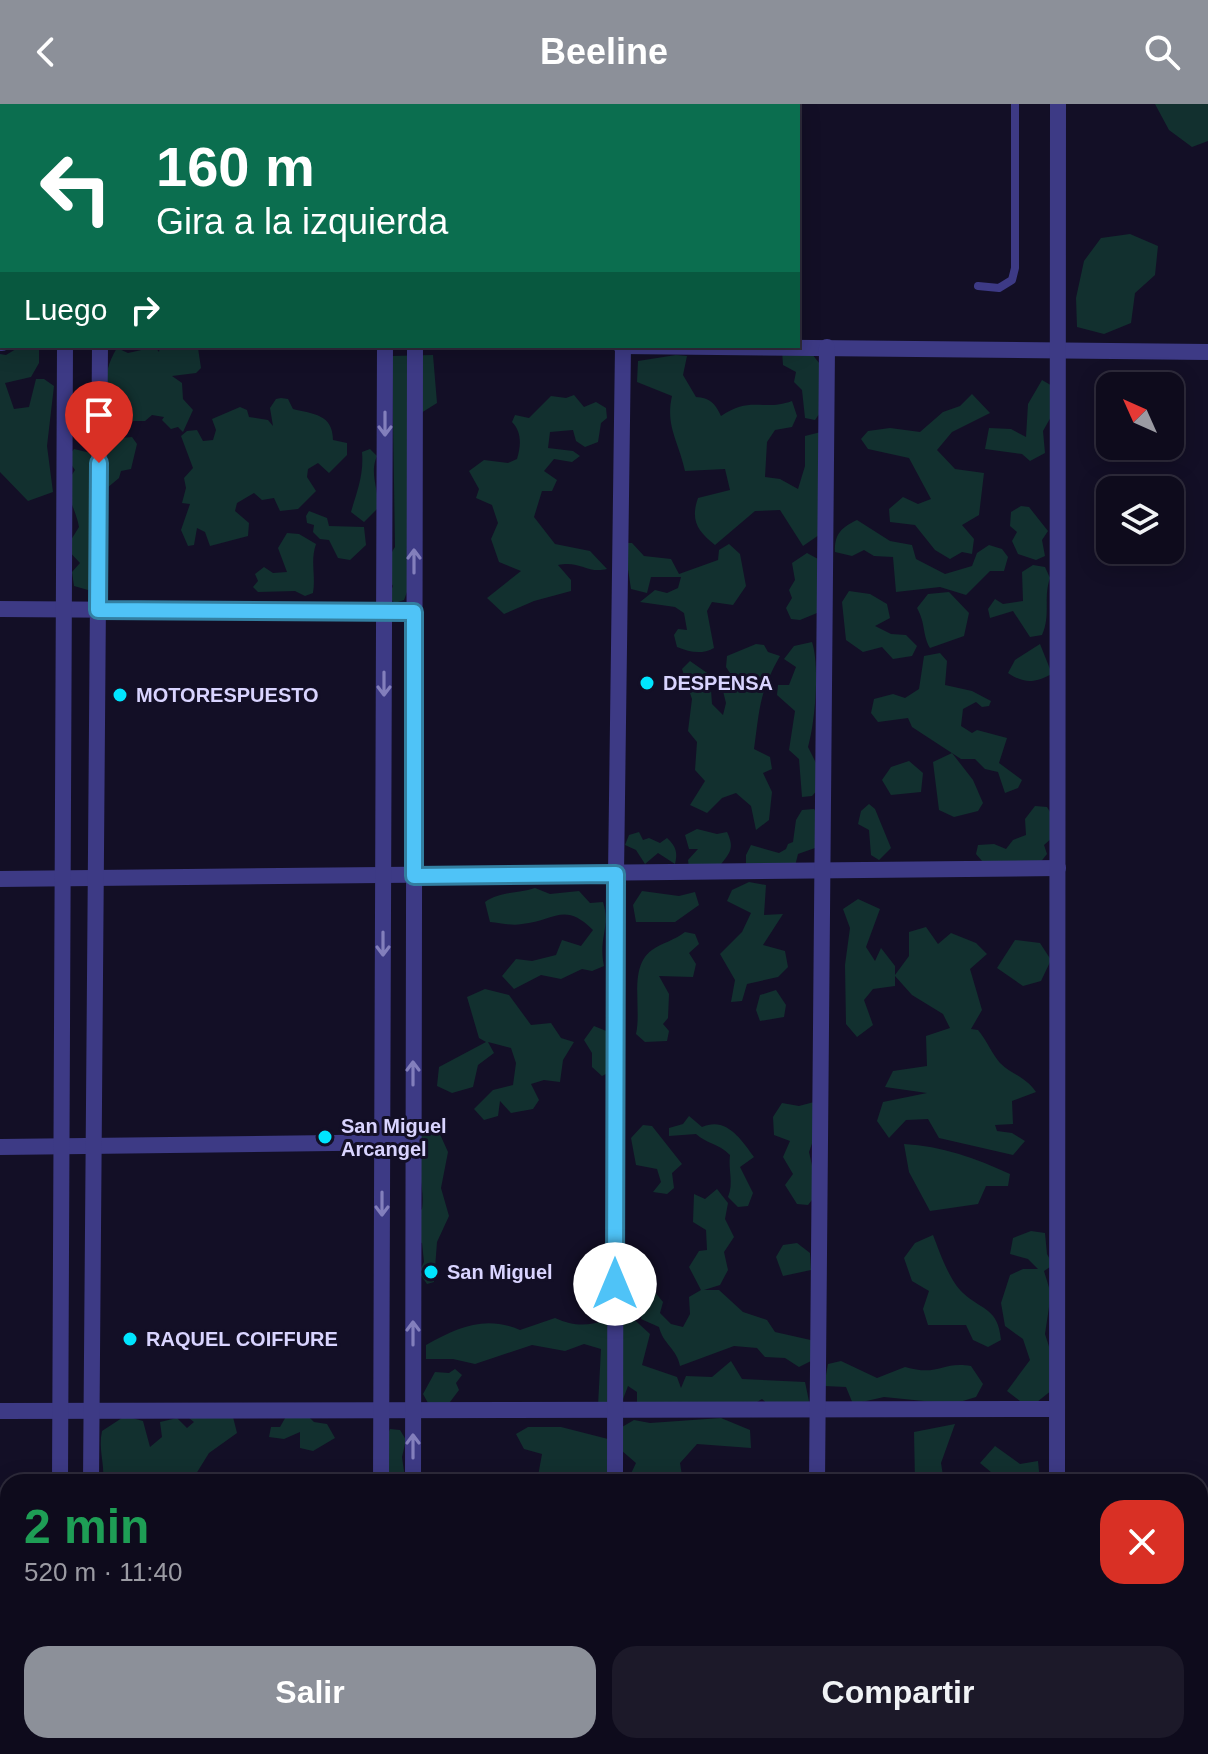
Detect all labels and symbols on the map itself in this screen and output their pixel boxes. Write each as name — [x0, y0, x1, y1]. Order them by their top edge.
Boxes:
north arrow — [1096, 372, 1184, 460]
pin — [65, 381, 133, 463]
one-way arrow — [377, 410, 393, 437]
one-way arrow — [406, 548, 422, 575]
one-way arrow — [376, 670, 392, 697]
place label: DESPENSA — [663, 672, 773, 694]
marker: DESPENSA — [638, 674, 656, 692]
place label: MOTORESPUESTO — [136, 684, 319, 706]
marker: MOTORESPUESTO — [111, 686, 129, 704]
one-way arrow — [375, 930, 391, 957]
one-way arrow — [405, 1060, 421, 1087]
place label: San Miguel Arcangel — [341, 1115, 447, 1160]
marker: San Miguel Arcangel — [316, 1128, 334, 1146]
one-way arrow — [374, 1190, 390, 1217]
position arrow — [573, 1242, 657, 1326]
place label: San Miguel — [447, 1261, 553, 1283]
marker: San Miguel — [422, 1263, 440, 1281]
one-way arrow — [405, 1320, 421, 1347]
place label: RAQUEL COIFFURE — [146, 1328, 338, 1350]
marker: RAQUEL COIFFURE — [121, 1330, 139, 1348]
one-way arrow — [405, 1433, 421, 1460]

